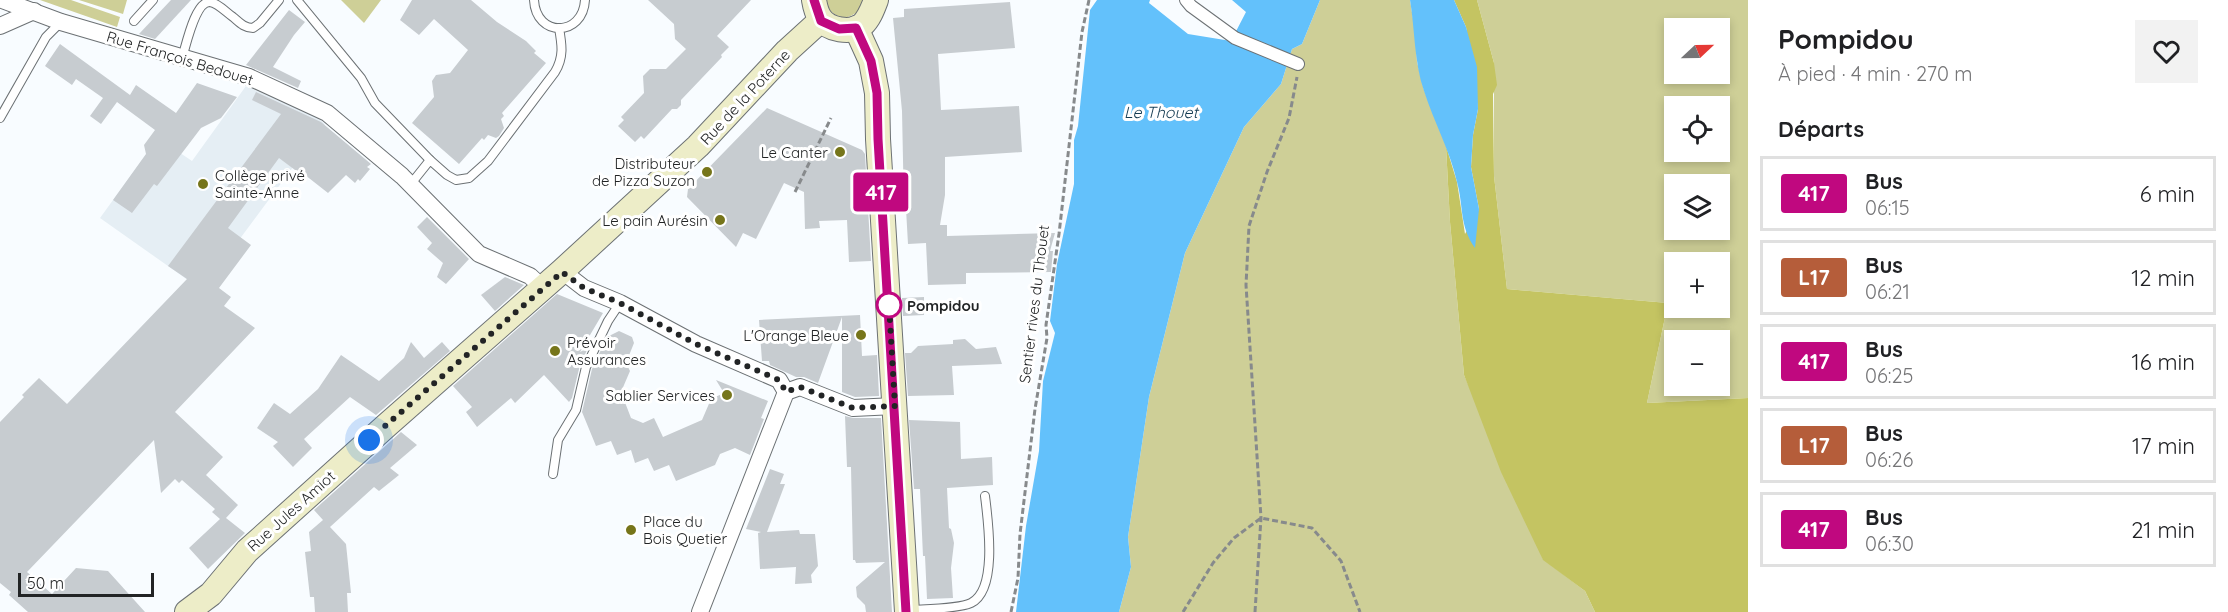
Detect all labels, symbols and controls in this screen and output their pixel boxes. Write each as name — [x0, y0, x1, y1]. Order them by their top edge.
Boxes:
north arrow — [1664, 18, 1730, 84]
map controls — [1664, 18, 1730, 396]
button: heart — [2135, 20, 2198, 83]
text: Pompidou — [1778, 21, 1914, 56]
street label: Rue François Bedouet — [104, 27, 256, 89]
street label: Rue de la Poterne — [696, 45, 794, 149]
text: À pied · 4 min · 270 m — [1778, 61, 1973, 86]
button: locate — [1664, 96, 1730, 162]
water label: Le Thouet — [1124, 102, 1200, 122]
text: Départs — [1778, 115, 1864, 143]
place label: Le Canter — [761, 143, 828, 162]
marker: Le Canter — [833, 145, 847, 159]
place label: Distributeur de Pizza Suzon — [592, 154, 695, 190]
marker: Distributeur de Pizza Suzon — [700, 165, 714, 179]
place label: Collège privé Sainte-Anne — [215, 166, 305, 202]
text: Bus — [1865, 167, 1903, 195]
line badge: 417 — [846, 172, 916, 212]
button: layers — [1664, 174, 1730, 240]
marker: Collège privé Sainte-Anne — [196, 177, 210, 191]
text: 417 — [865, 179, 897, 205]
text: 417 — [1798, 180, 1830, 206]
text: 6 min — [2140, 180, 2195, 208]
text: 06:15 — [1865, 195, 1910, 220]
place label: Le pain Aurésin — [602, 211, 708, 230]
marker: Le pain Aurésin — [713, 213, 727, 227]
street label: Sentier rives du Thouet — [1015, 224, 1053, 384]
text: Bus — [1865, 251, 1903, 279]
button: + — [1664, 252, 1730, 318]
text: L17 — [1798, 264, 1830, 290]
text: 12 min — [2131, 264, 2195, 292]
text: 06:21 — [1865, 279, 1910, 304]
marker: Pompidou — [876, 292, 902, 318]
place label: Pompidou — [907, 296, 980, 315]
place label: L'Orange Bleue — [743, 326, 849, 345]
marker: L'Orange Bleue — [854, 328, 868, 342]
button: − — [1664, 330, 1730, 396]
place label: Prévoir Assurances — [567, 333, 646, 369]
text: Bus — [1865, 335, 1903, 363]
marker: Prévoir Assurances — [548, 344, 562, 358]
text: 417 — [1798, 348, 1830, 374]
text: 16 min — [2132, 348, 2195, 376]
text: 06:25 — [1865, 363, 1913, 388]
place label: Sablier Services — [606, 386, 715, 405]
marker: Sablier Services — [720, 388, 734, 402]
text: Bus — [1865, 419, 1903, 447]
your location — [354, 425, 384, 455]
text: L17 — [1798, 432, 1830, 458]
text: 17 min — [2132, 432, 2195, 460]
text: 06:26 — [1865, 447, 1913, 472]
street label: Rue Jules Amiot — [243, 467, 339, 555]
text: Bus — [1865, 503, 1903, 531]
place label: Place du Bois Quetier — [643, 512, 728, 548]
text: 417 — [1798, 516, 1830, 542]
text: 21 min — [2131, 516, 2195, 544]
marker: Place du Bois Quetier — [624, 523, 638, 537]
text: 06:30 — [1865, 531, 1914, 556]
scale bar — [18, 570, 154, 598]
text: 50 m — [27, 573, 64, 593]

